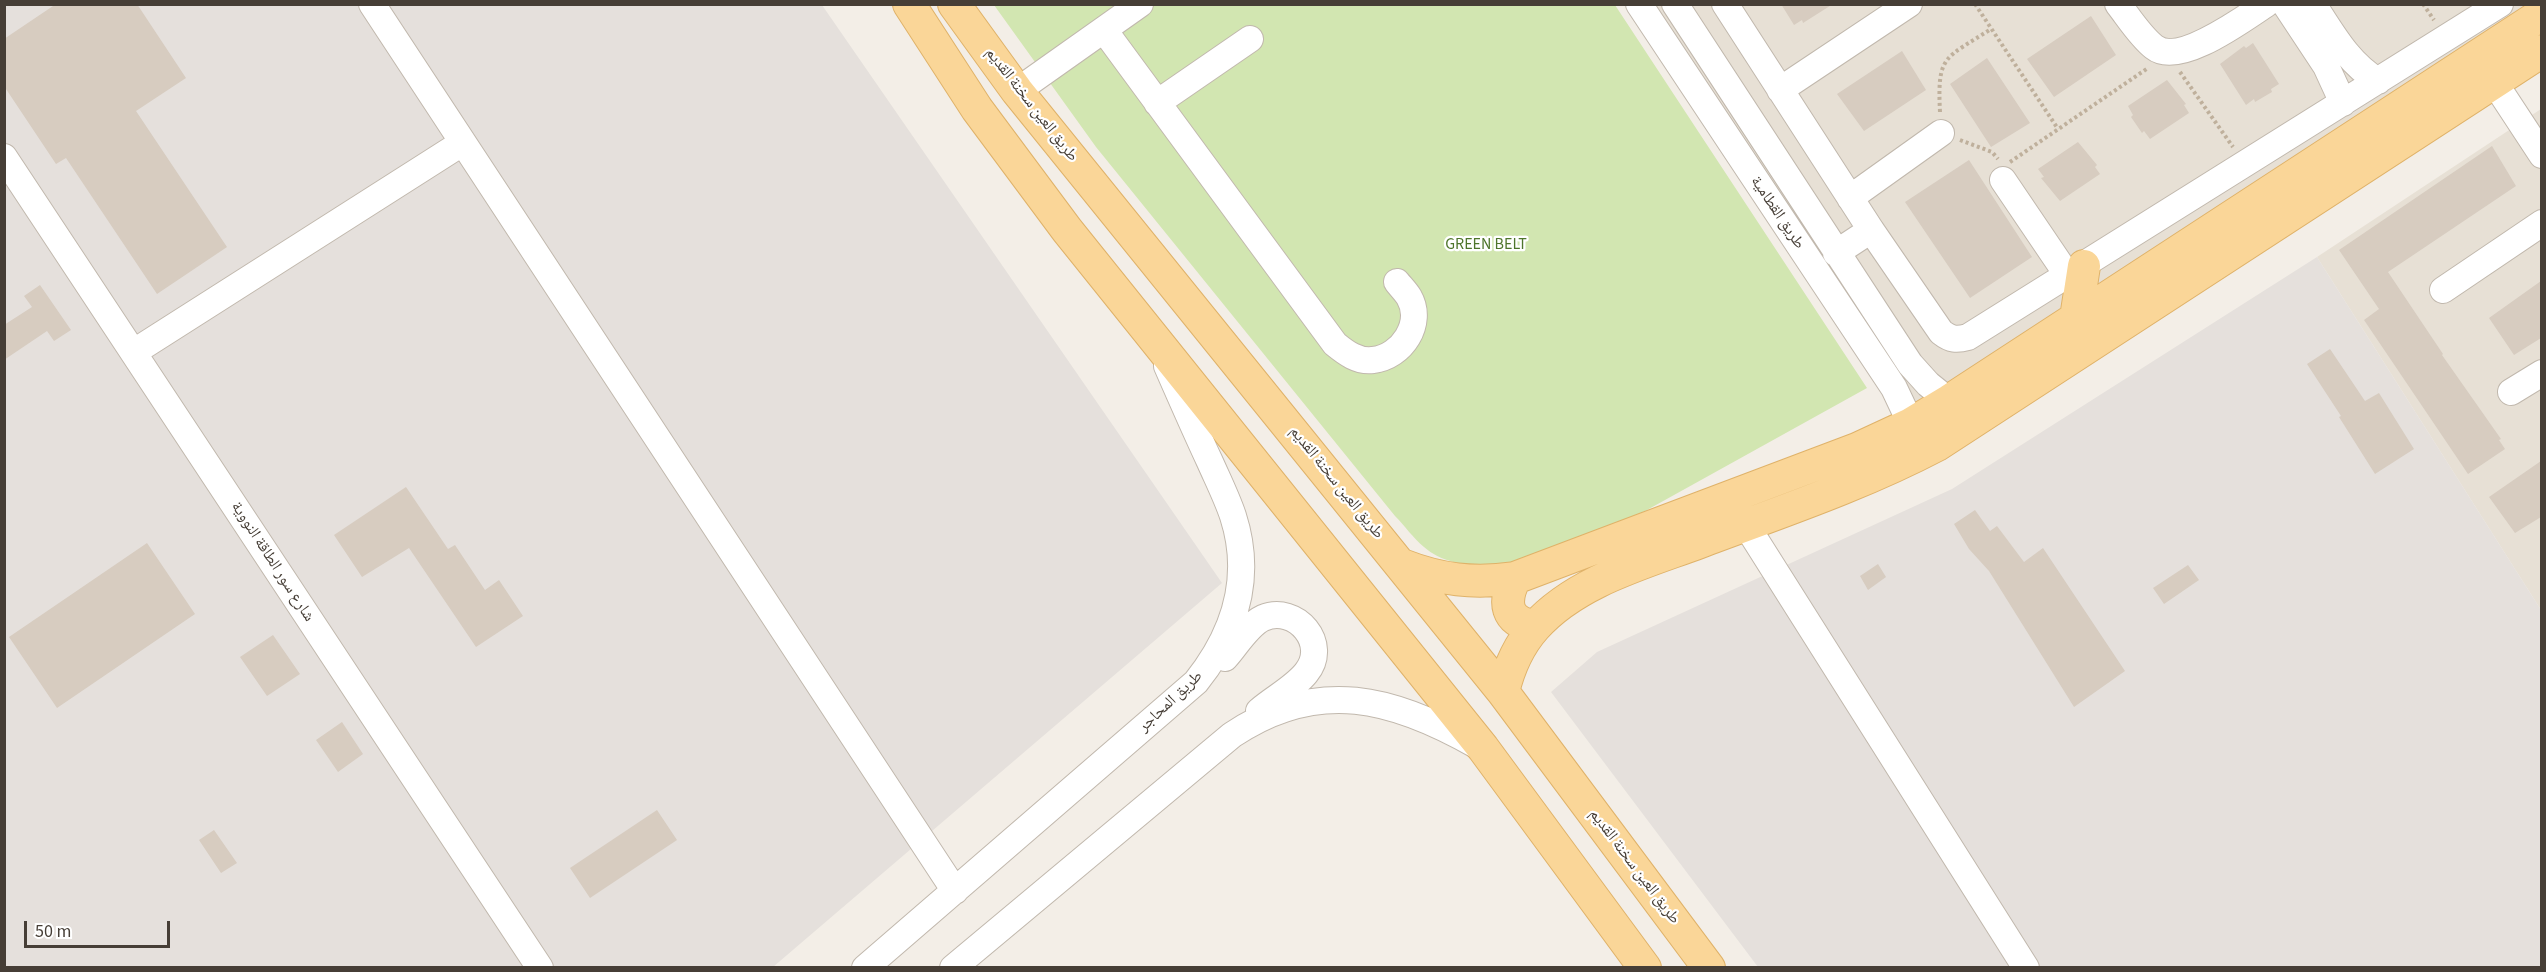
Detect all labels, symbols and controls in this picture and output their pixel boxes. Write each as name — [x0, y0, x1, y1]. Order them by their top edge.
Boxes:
street label: طريق العين سخنة القديم — [981, 44, 1081, 166]
street label: طريق القطامية — [1746, 173, 1808, 253]
park label: GREEN BELT — [1445, 235, 1527, 255]
street label: طريق العين سخنة القديم — [1285, 423, 1387, 543]
street label: شارع سور الطاقة النووية — [226, 498, 318, 626]
street label: طريق المحاجر — [1135, 667, 1207, 737]
street label: طريق العين سخنة القديم — [1584, 806, 1684, 928]
scale bar — [27, 909, 172, 947]
text: 50 m — [35, 919, 71, 944]

